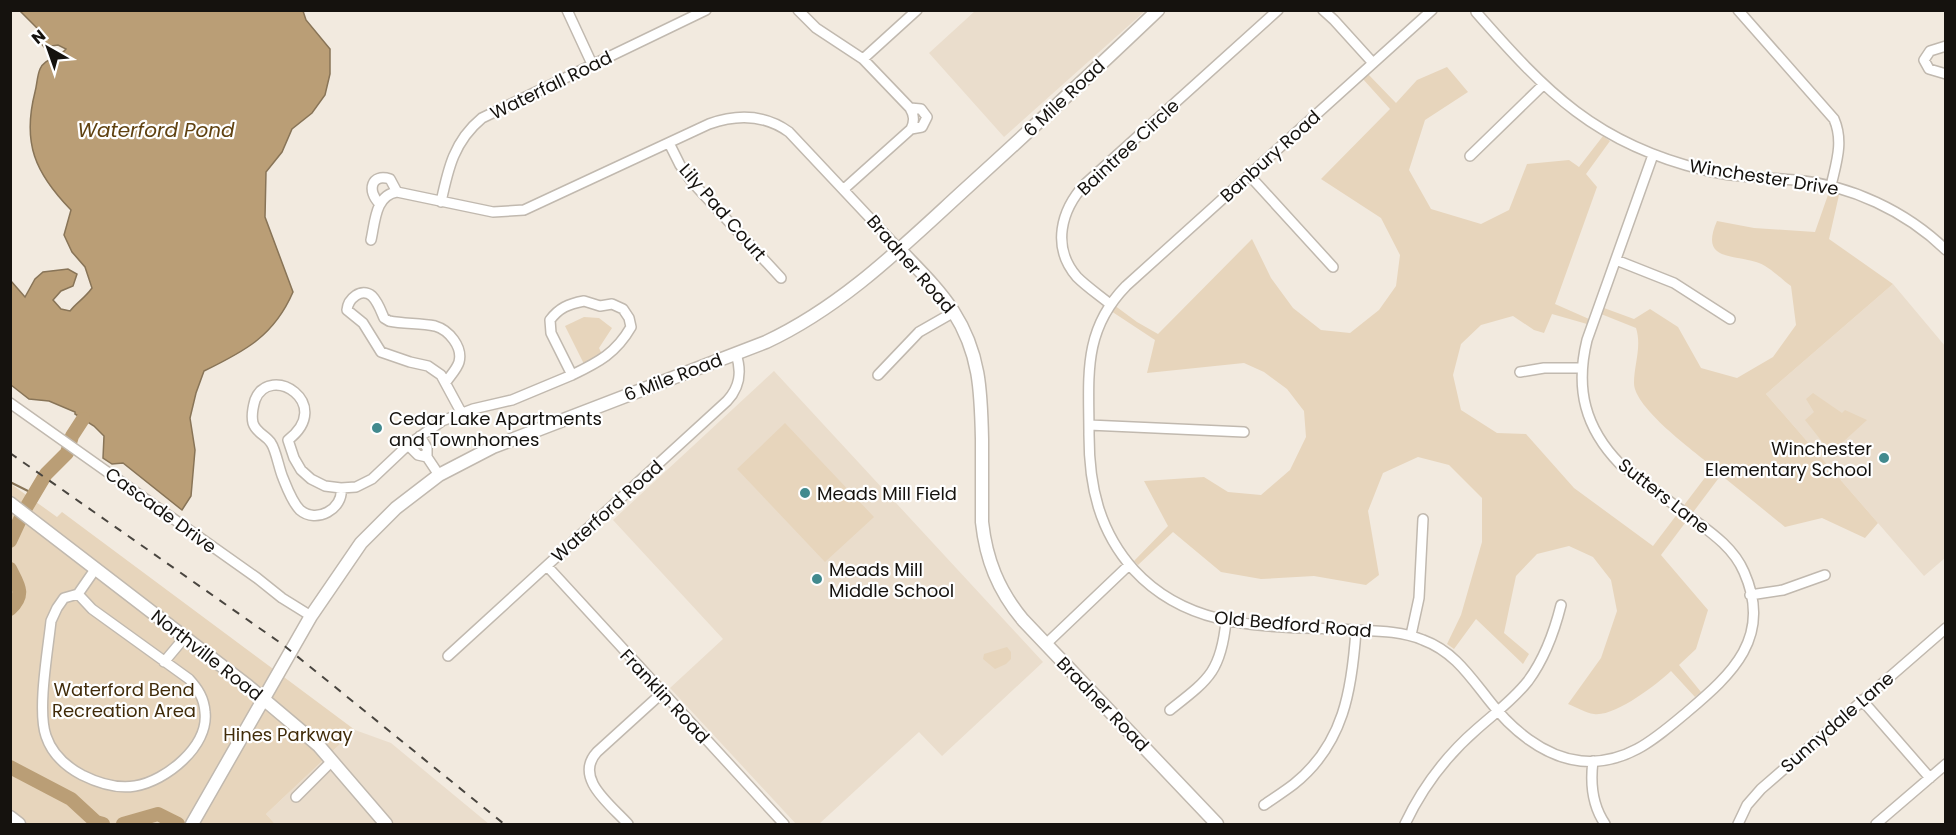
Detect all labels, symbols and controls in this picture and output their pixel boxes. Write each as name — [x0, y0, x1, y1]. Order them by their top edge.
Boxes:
north arrow — [18, 18, 78, 78]
text: N — [27, 24, 51, 50]
street label: Waterfall Road — [486, 45, 616, 125]
street label: 6 Mile Road — [1018, 54, 1110, 142]
street label: Baintree Circle — [1072, 93, 1184, 201]
street label: Banbury Road — [1214, 104, 1326, 208]
water label: Waterford Pond — [77, 116, 235, 144]
street label: Winchester Drive — [1688, 153, 1840, 201]
street label: Lily Pad Court — [674, 158, 772, 266]
street label: Bradner Road — [861, 209, 961, 319]
street label: 6 Mile Road — [620, 347, 726, 407]
place label: Cedar Lake Apartments and Townhomes — [389, 406, 602, 452]
marker: Cedar Lake Apartments and Townhomes — [370, 421, 384, 435]
place label: Winchester Elementary School — [1705, 436, 1872, 482]
marker: Winchester Elementary School — [1877, 451, 1891, 465]
street label: Sutters Lane — [1613, 452, 1715, 540]
street label: Waterford Road — [546, 454, 668, 568]
street label: Cascade Drive — [100, 461, 222, 559]
place label: Meads Mill Field — [817, 481, 957, 506]
marker: Meads Mill Field — [798, 486, 812, 500]
place label: Meads Mill Middle School — [829, 557, 954, 603]
marker: Meads Mill Middle School — [810, 572, 824, 586]
street label: Northville Road — [146, 604, 268, 706]
street label: Old Bedford Road — [1213, 605, 1373, 643]
street label: Franklin Road — [615, 643, 715, 749]
street label: Bradner Road — [1051, 651, 1155, 757]
street label: Sunnydale Lane — [1775, 666, 1899, 778]
park label: Waterford Bend Recreation Area — [52, 677, 196, 723]
park label: Hines Parkway — [223, 722, 353, 747]

